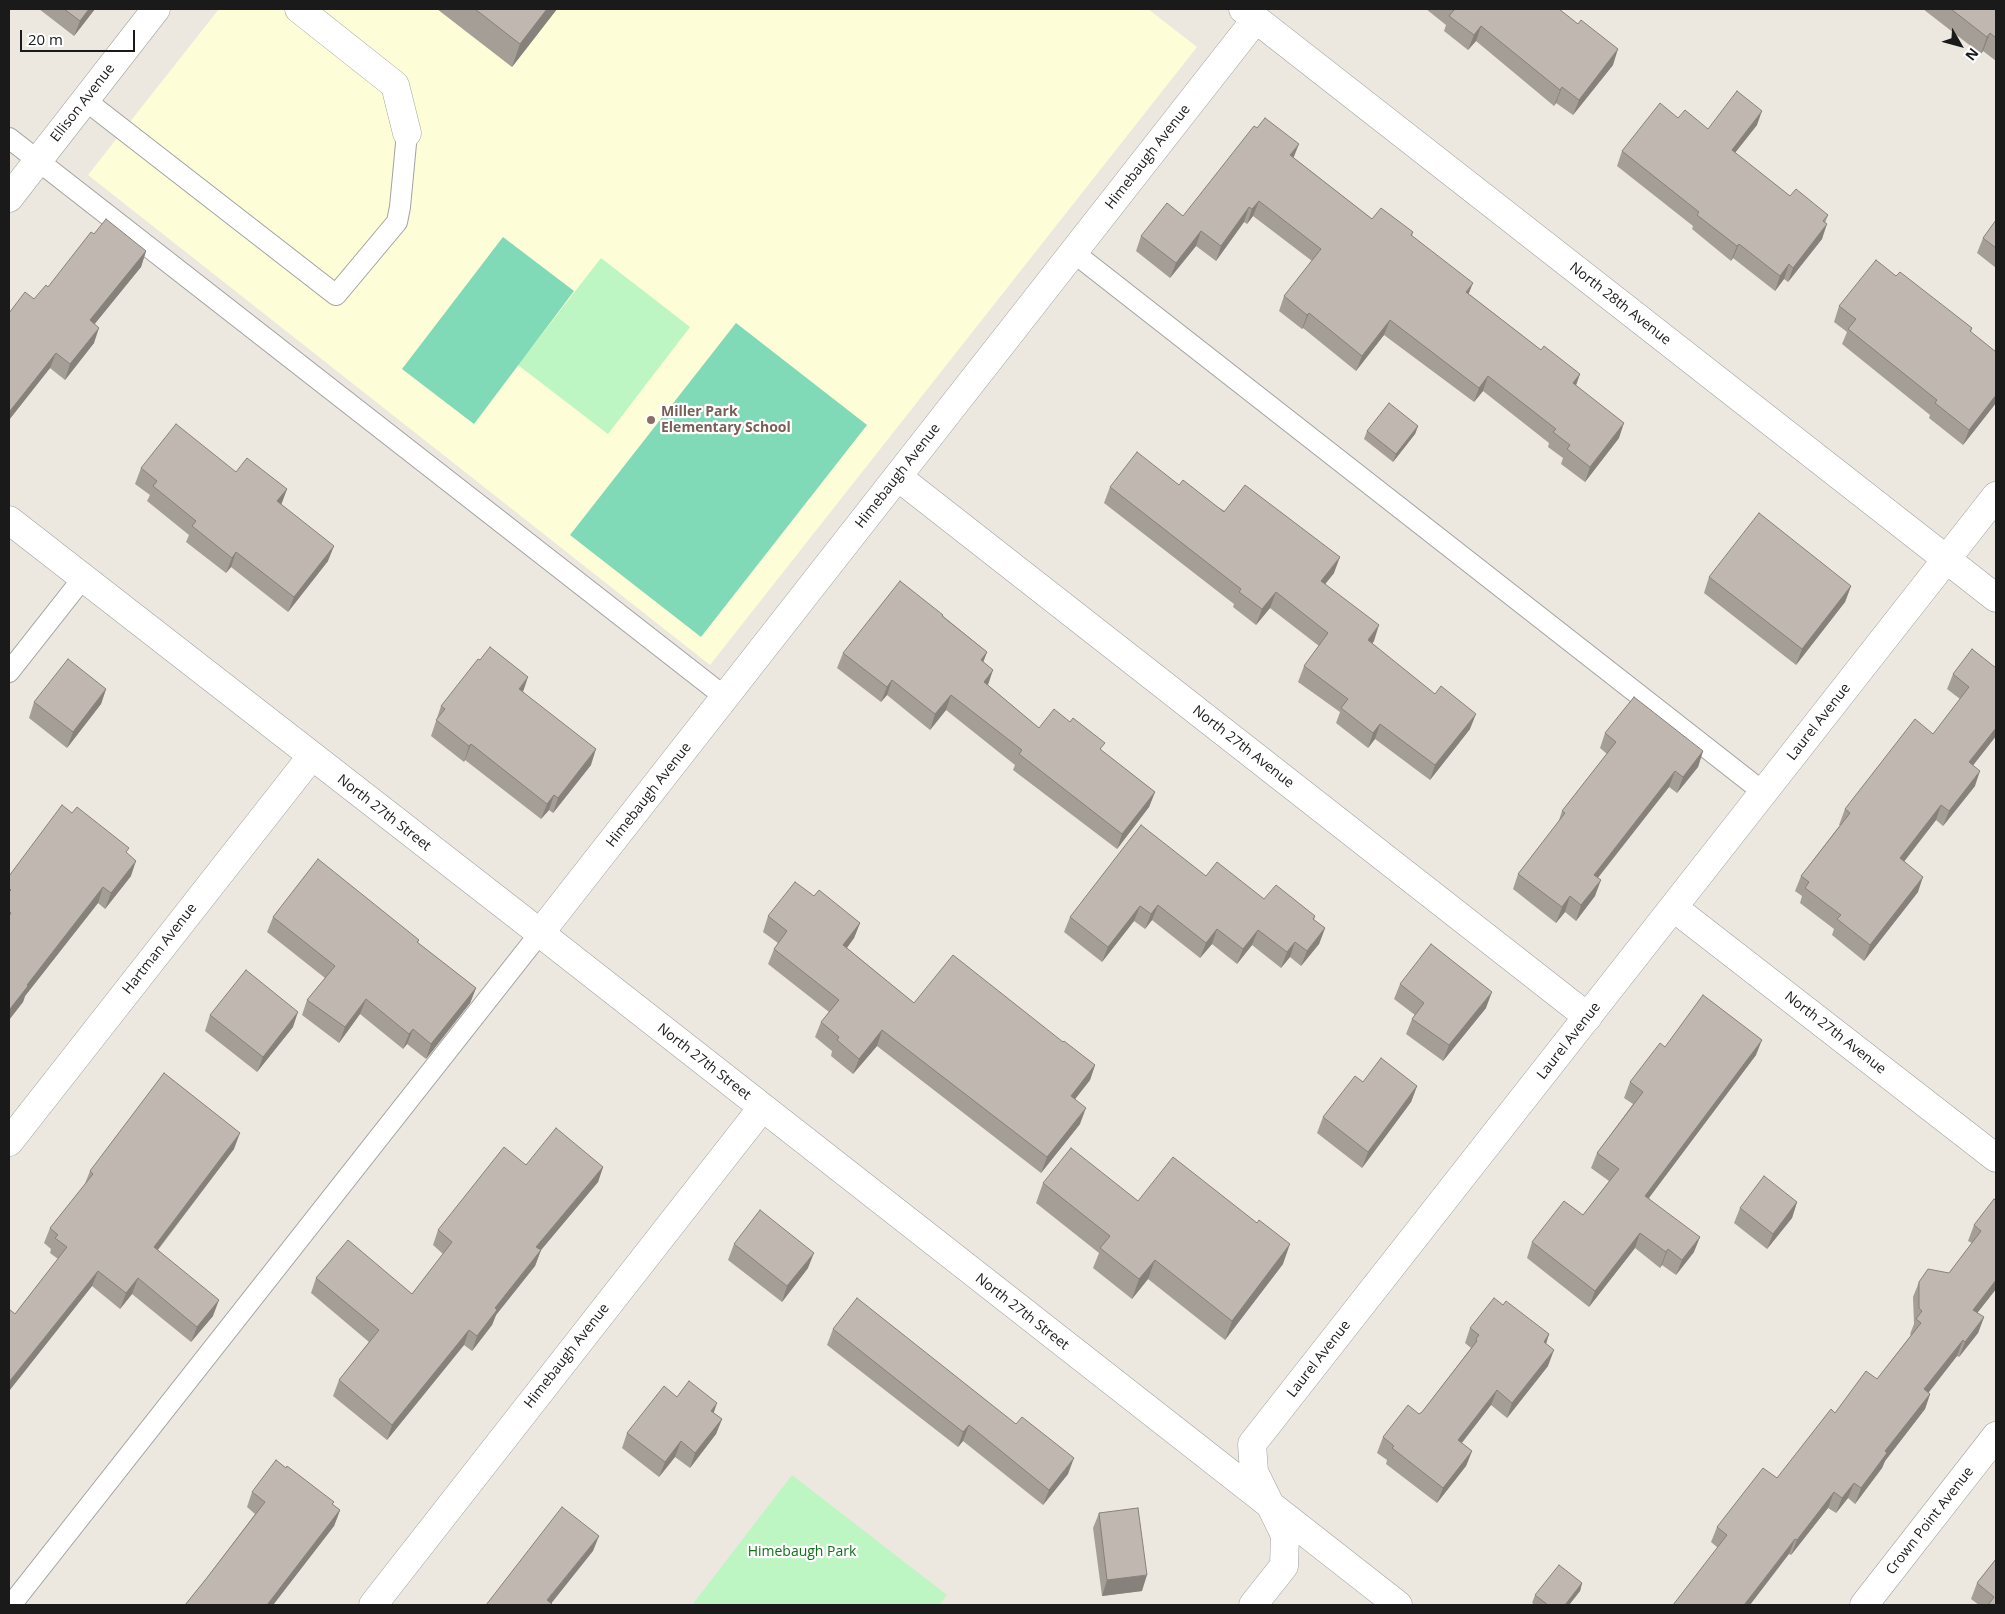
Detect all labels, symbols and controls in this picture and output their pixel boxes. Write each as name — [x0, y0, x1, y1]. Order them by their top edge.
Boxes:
scale bar — [22, 20, 138, 52]
north arrow — [1935, 20, 1985, 70]
text: 20 m — [28, 29, 63, 49]
text: N — [1961, 44, 1983, 65]
street label: Ellison Avenue — [47, 61, 119, 145]
street label: Himebaugh Avenue — [1102, 101, 1194, 213]
street label: North 28th Avenue — [1566, 259, 1674, 349]
place label: Miller Park Elementary School — [661, 404, 791, 437]
marker: Miller Park Elementary School — [645, 414, 657, 426]
street label: Himebaugh Avenue — [852, 420, 944, 532]
street label: Laurel Avenue — [1784, 680, 1854, 764]
street label: North 27th Avenue — [1189, 702, 1297, 792]
street label: Himebaugh Avenue — [603, 739, 695, 851]
street label: North 27th Street — [334, 771, 434, 855]
street label: Hartman Avenue — [119, 900, 201, 998]
street label: North 27th Avenue — [1781, 988, 1889, 1078]
street label: Laurel Avenue — [1534, 999, 1604, 1083]
street label: North 27th Street — [654, 1020, 754, 1104]
street label: North 27th Street — [972, 1270, 1072, 1354]
street label: Himebaugh Avenue — [521, 1300, 613, 1412]
street label: Laurel Avenue — [1284, 1317, 1354, 1401]
street label: Crown Point Avenue — [1883, 1464, 1977, 1578]
park label: Himebaugh Park — [748, 1544, 856, 1560]

